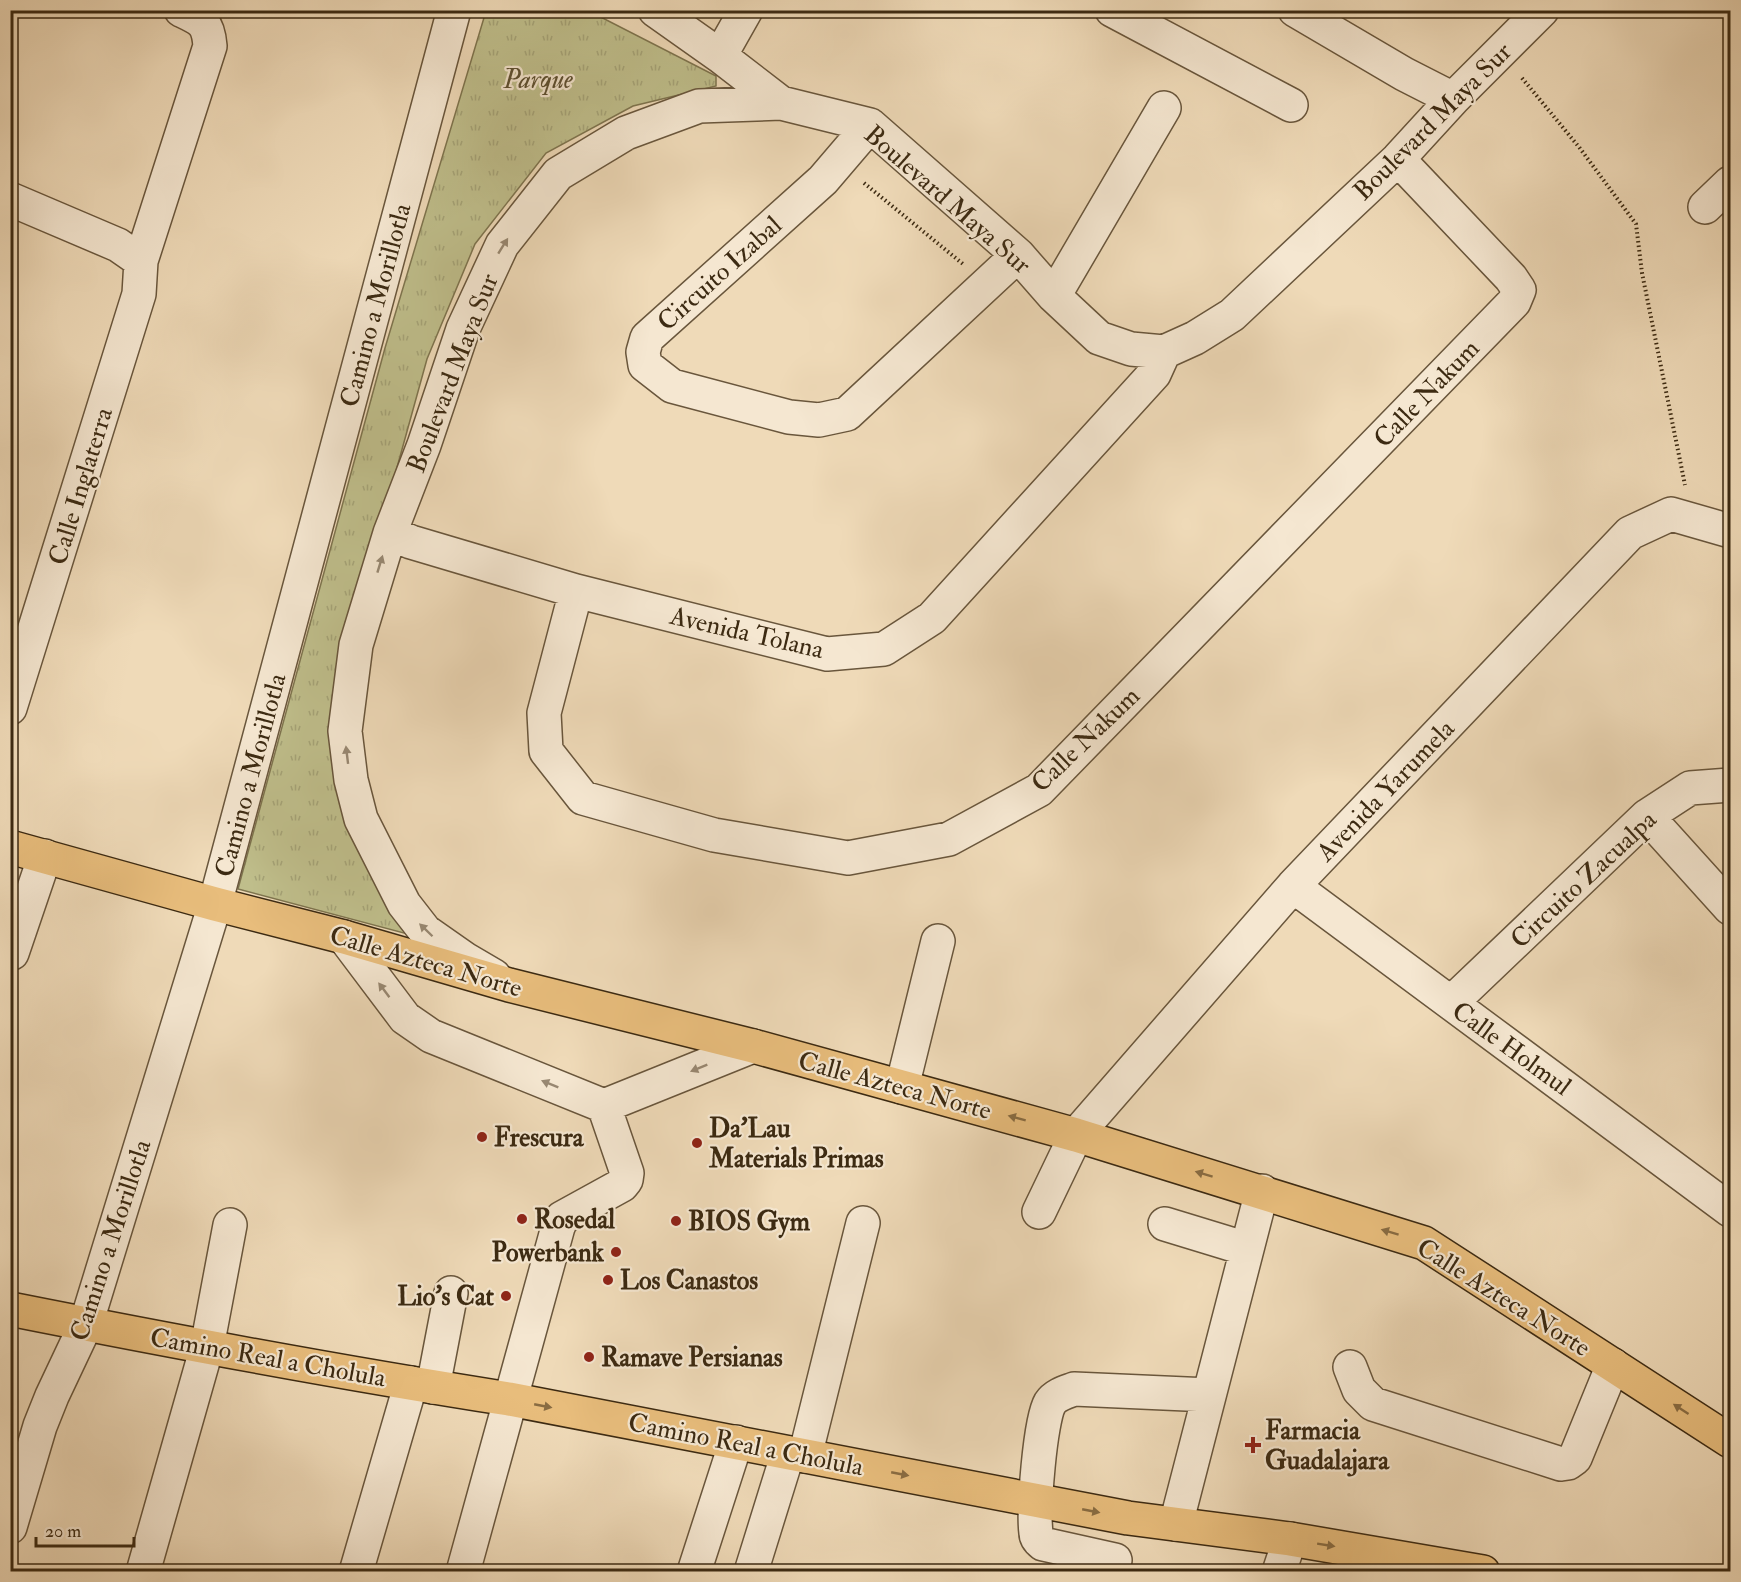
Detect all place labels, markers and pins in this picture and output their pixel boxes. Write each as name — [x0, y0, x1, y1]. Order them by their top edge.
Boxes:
place label: Da'Lau Materials Primas — [708, 1113, 884, 1175]
place label: Frescura — [494, 1122, 585, 1154]
marker: Frescura — [475, 1130, 489, 1144]
marker: Da'Lau Materials Primas — [690, 1136, 704, 1150]
place label: Rosedal — [534, 1204, 615, 1236]
place label: BIOS Gym — [688, 1206, 811, 1239]
marker: Rosedal — [515, 1212, 529, 1226]
marker: BIOS Gym — [669, 1214, 683, 1228]
place label: Powerbank — [491, 1237, 605, 1269]
marker: Powerbank — [609, 1245, 623, 1259]
place label: Los Canastos — [620, 1265, 758, 1297]
marker: Los Canastos — [601, 1273, 615, 1287]
place label: Lio's Cat — [397, 1281, 495, 1313]
marker: Lio's Cat — [499, 1289, 513, 1303]
place label: Ramave Persianas — [601, 1342, 783, 1374]
marker: Ramave Persianas — [582, 1350, 596, 1364]
place label: Farmacia Guadalajara — [1265, 1415, 1390, 1477]
marker: Farmacia Guadalajara — [1246, 1438, 1260, 1452]

